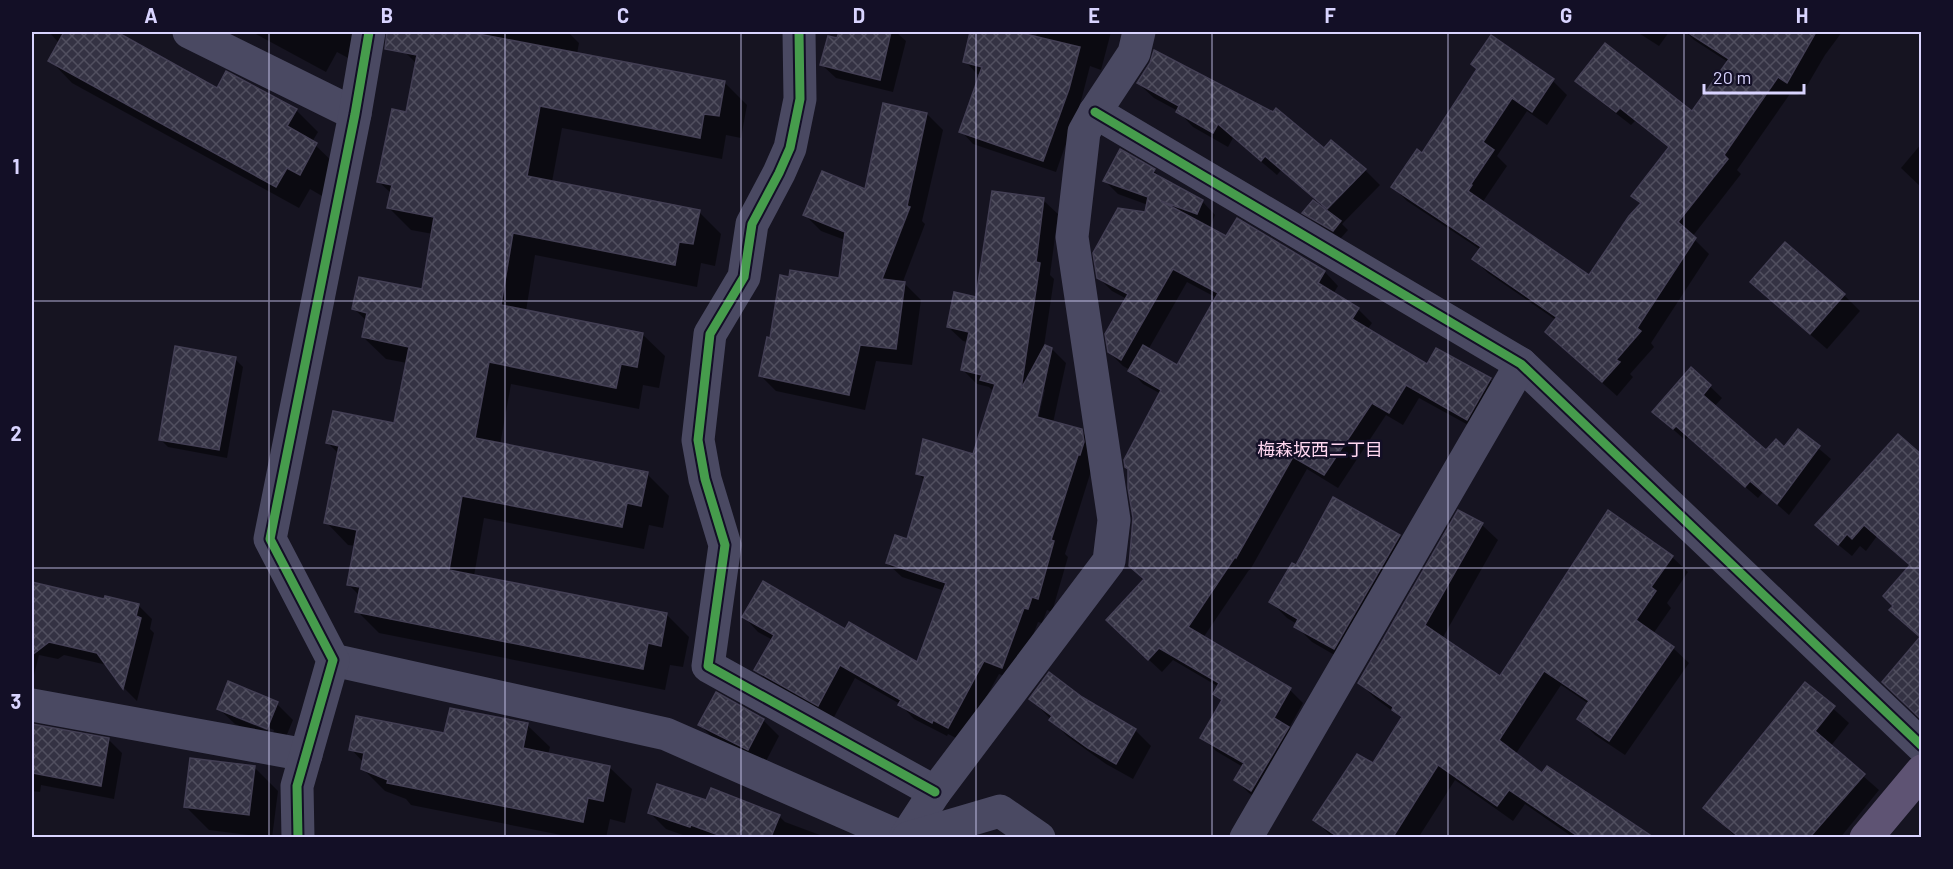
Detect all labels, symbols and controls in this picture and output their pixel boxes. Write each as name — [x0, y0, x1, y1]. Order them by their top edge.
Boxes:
text: A — [144, 3, 158, 27]
text: B — [381, 3, 393, 27]
text: C — [617, 3, 629, 27]
text: D — [853, 3, 865, 27]
text: E — [1088, 3, 1100, 27]
text: F — [1324, 3, 1336, 27]
text: G — [1560, 3, 1572, 27]
text: H — [1796, 3, 1808, 27]
scale bar — [1704, 57, 1804, 95]
text: 20 m — [1713, 66, 1751, 88]
text: 1 — [12, 154, 20, 178]
text: 2 — [10, 421, 22, 445]
district label: 梅森坂西二丁目 — [1257, 438, 1383, 460]
text: 3 — [11, 689, 21, 713]

